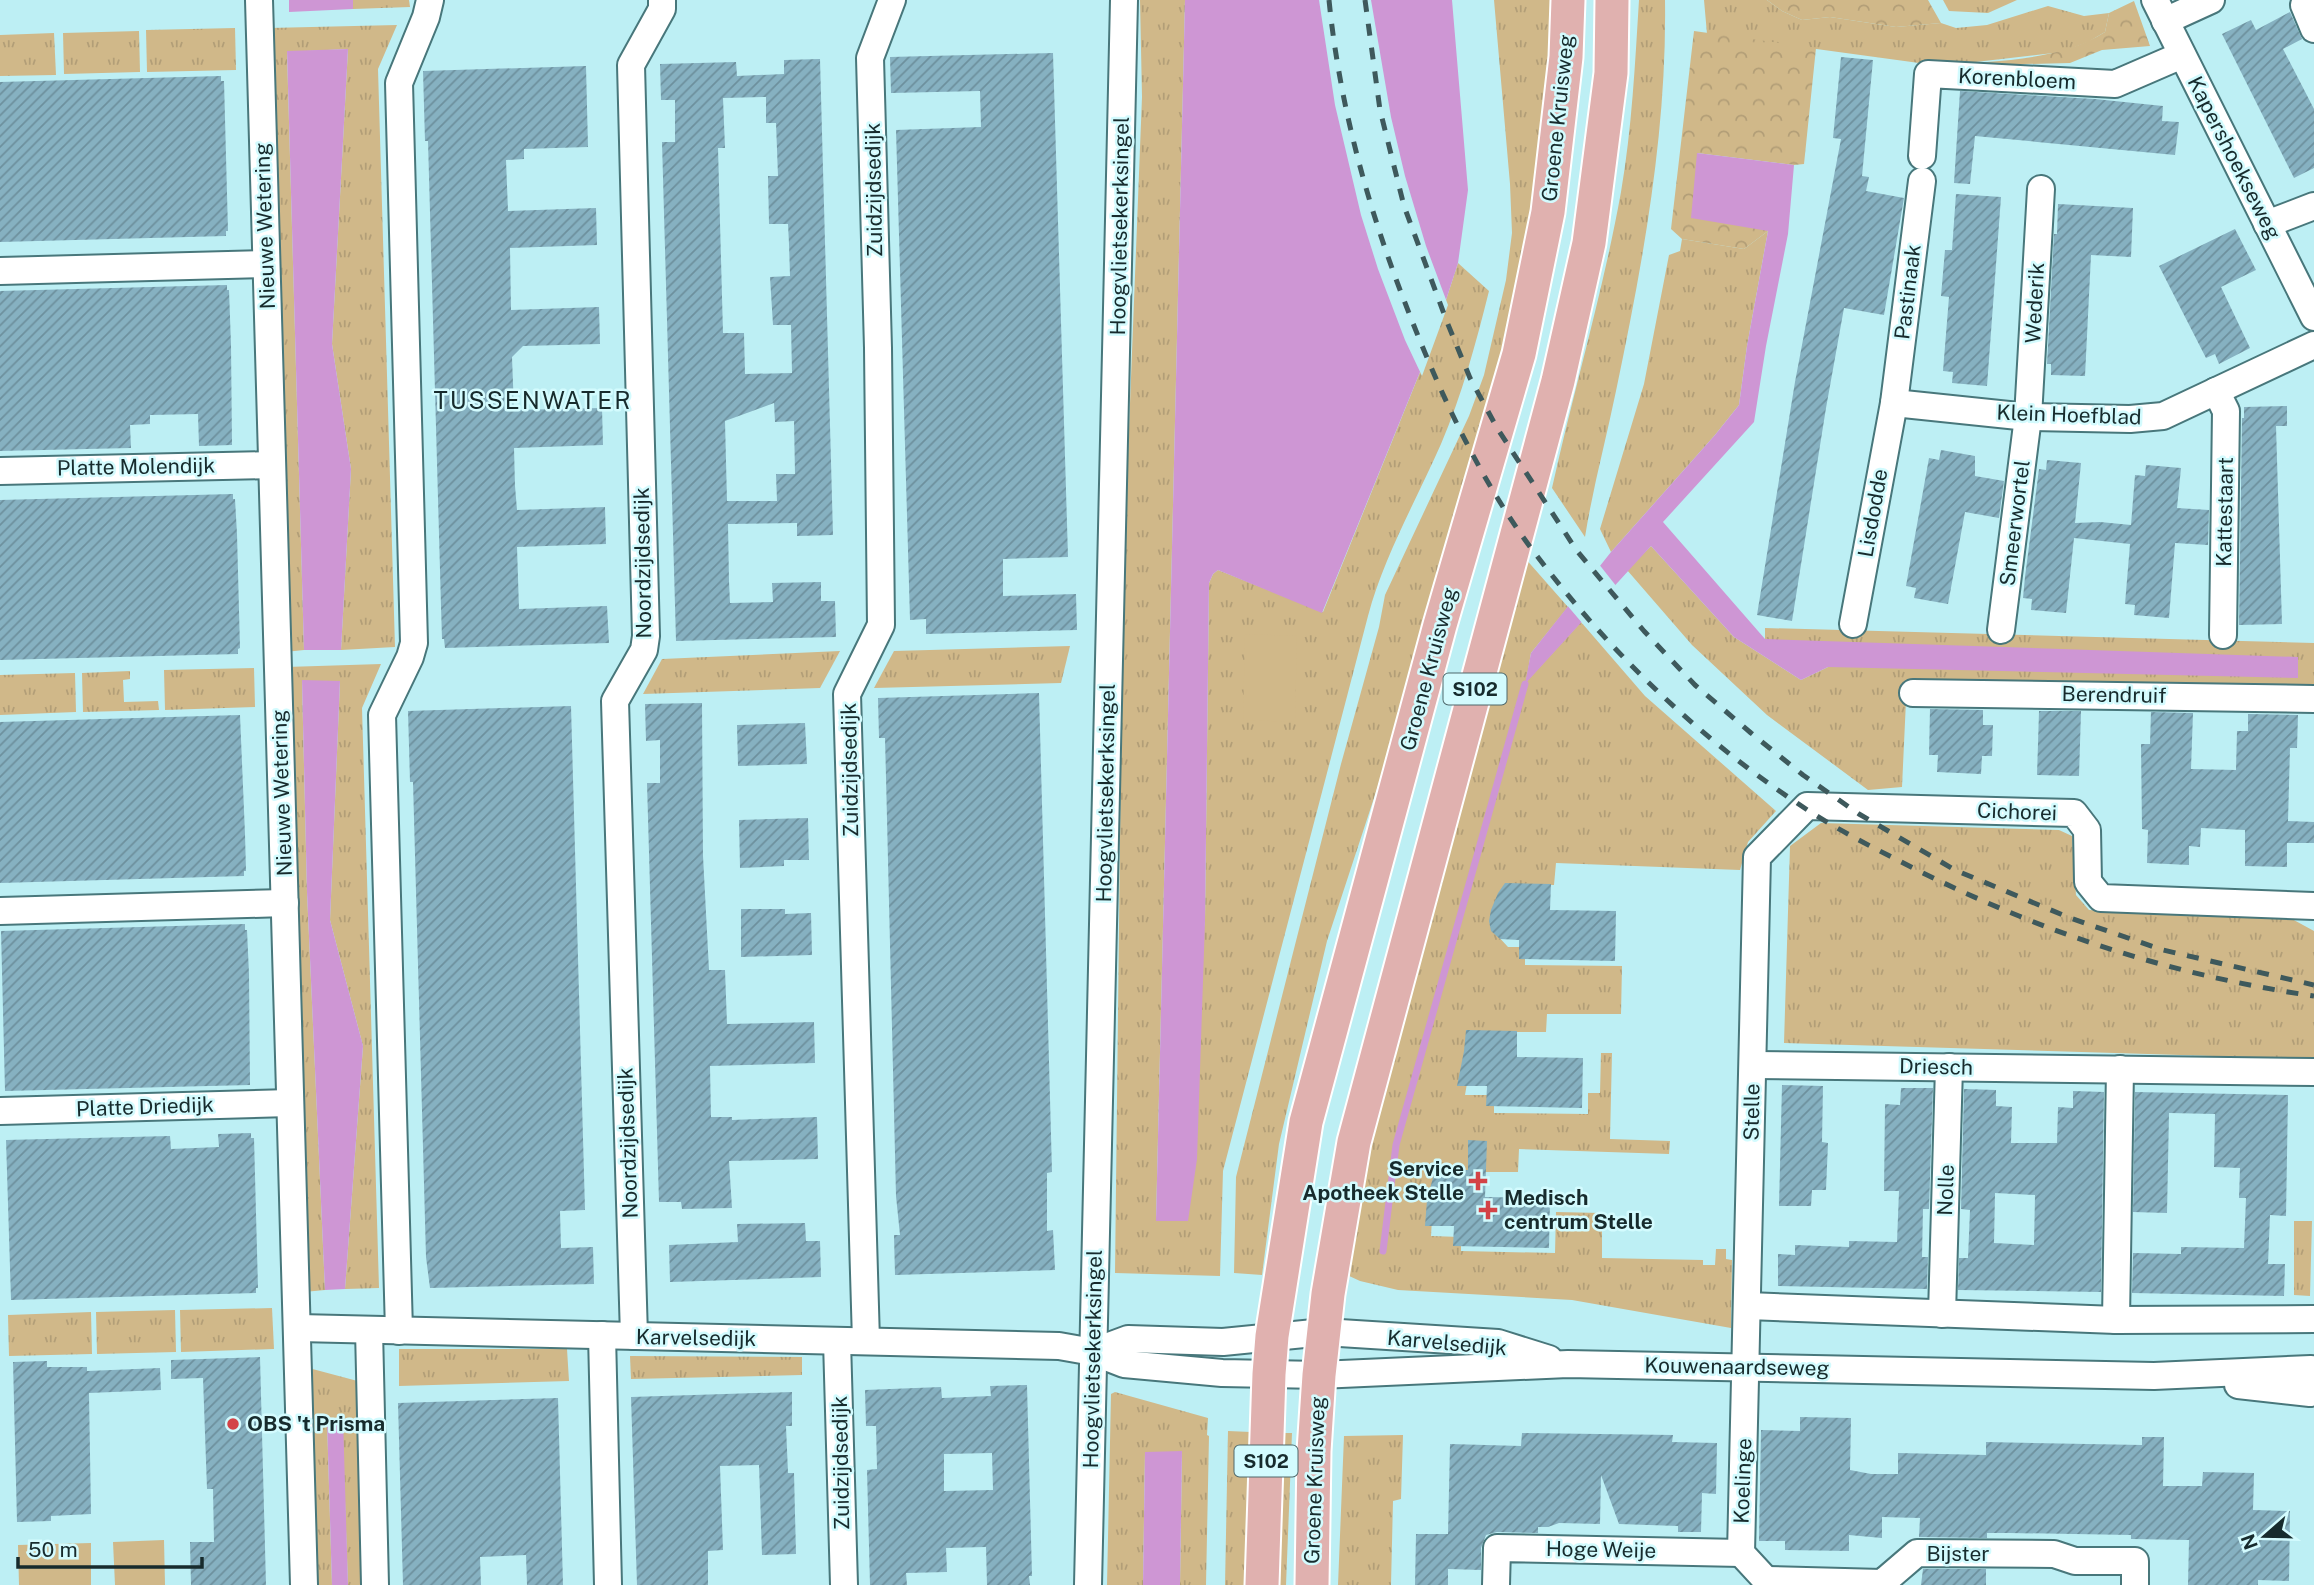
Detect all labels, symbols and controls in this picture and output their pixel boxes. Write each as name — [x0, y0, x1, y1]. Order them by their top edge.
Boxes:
street label: Groene Kruisweg — [1536, 33, 1579, 203]
street label: Korenbloem — [1957, 63, 2077, 94]
street label: Kapershoekseweg — [2182, 72, 2286, 244]
street label: Hoogvlietsekerksingel — [1105, 116, 1134, 336]
street label: Zuidzijdsedijk — [860, 122, 887, 257]
street label: Nieuwe Wetering — [249, 142, 280, 310]
street label: Pastinaak — [1889, 243, 1926, 341]
street label: Wederik — [2020, 262, 2049, 344]
district label: TUSSENWATER — [433, 386, 633, 414]
street label: Klein Hoefblad — [1996, 399, 2142, 430]
street label: Platte Molendijk — [57, 453, 215, 480]
street label: Kattestaart — [2211, 457, 2238, 567]
street label: Smeerwortel — [1994, 459, 2035, 587]
street label: Lisdodde — [1852, 467, 1893, 559]
street label: Noordzijdsedijk — [629, 487, 656, 639]
street label: Groene Kruisweg — [1395, 585, 1462, 753]
road number: S102 — [1444, 674, 1506, 704]
street label: Berendruif — [2061, 681, 2167, 708]
street label: Hoogvlietsekerksingel — [1091, 683, 1120, 903]
street label: Zuidzijdsedijk — [836, 702, 863, 837]
street label: Nieuwe Wetering — [266, 709, 297, 877]
street label: Cichorei — [1977, 798, 2057, 825]
street label: Driesch — [1899, 1053, 1973, 1080]
street label: Noordzijdsedijk — [612, 1067, 643, 1219]
street label: Stelle — [1739, 1083, 1764, 1141]
street label: Platte Driedijk — [76, 1092, 214, 1121]
place label: Service Apotheek Stelle — [1302, 1156, 1464, 1205]
street label: Nolle — [1932, 1164, 1959, 1216]
marker: Service Apotheek Stelle — [1470, 1173, 1486, 1189]
place label: Medisch centrum Stelle — [1504, 1185, 1653, 1234]
marker: Medisch centrum Stelle — [1478, 1200, 1498, 1220]
street label: Hoogvlietsekerksingel — [1078, 1249, 1107, 1469]
street label: Karvelsedijk — [636, 1324, 757, 1351]
street label: Karvelsedijk — [1386, 1325, 1508, 1360]
street label: Kouwenaardseweg — [1644, 1352, 1830, 1381]
street label: Zuidzijdsedijk — [827, 1395, 854, 1530]
street label: Groene Kruisweg — [1299, 1396, 1330, 1564]
place label: OBS 't Prisma — [247, 1411, 385, 1436]
marker: OBS 't Prisma — [225, 1416, 241, 1432]
street label: Koelinge — [1729, 1438, 1756, 1524]
road number: S102 — [1234, 1446, 1298, 1476]
north arrow — [2230, 1501, 2300, 1571]
scale bar — [18, 1526, 201, 1570]
text: N — [2236, 1531, 2262, 1553]
street label: Hoge Weije — [1546, 1536, 1656, 1563]
text: 50 m — [28, 1537, 78, 1562]
street label: Bijster — [1926, 1541, 1990, 1566]

